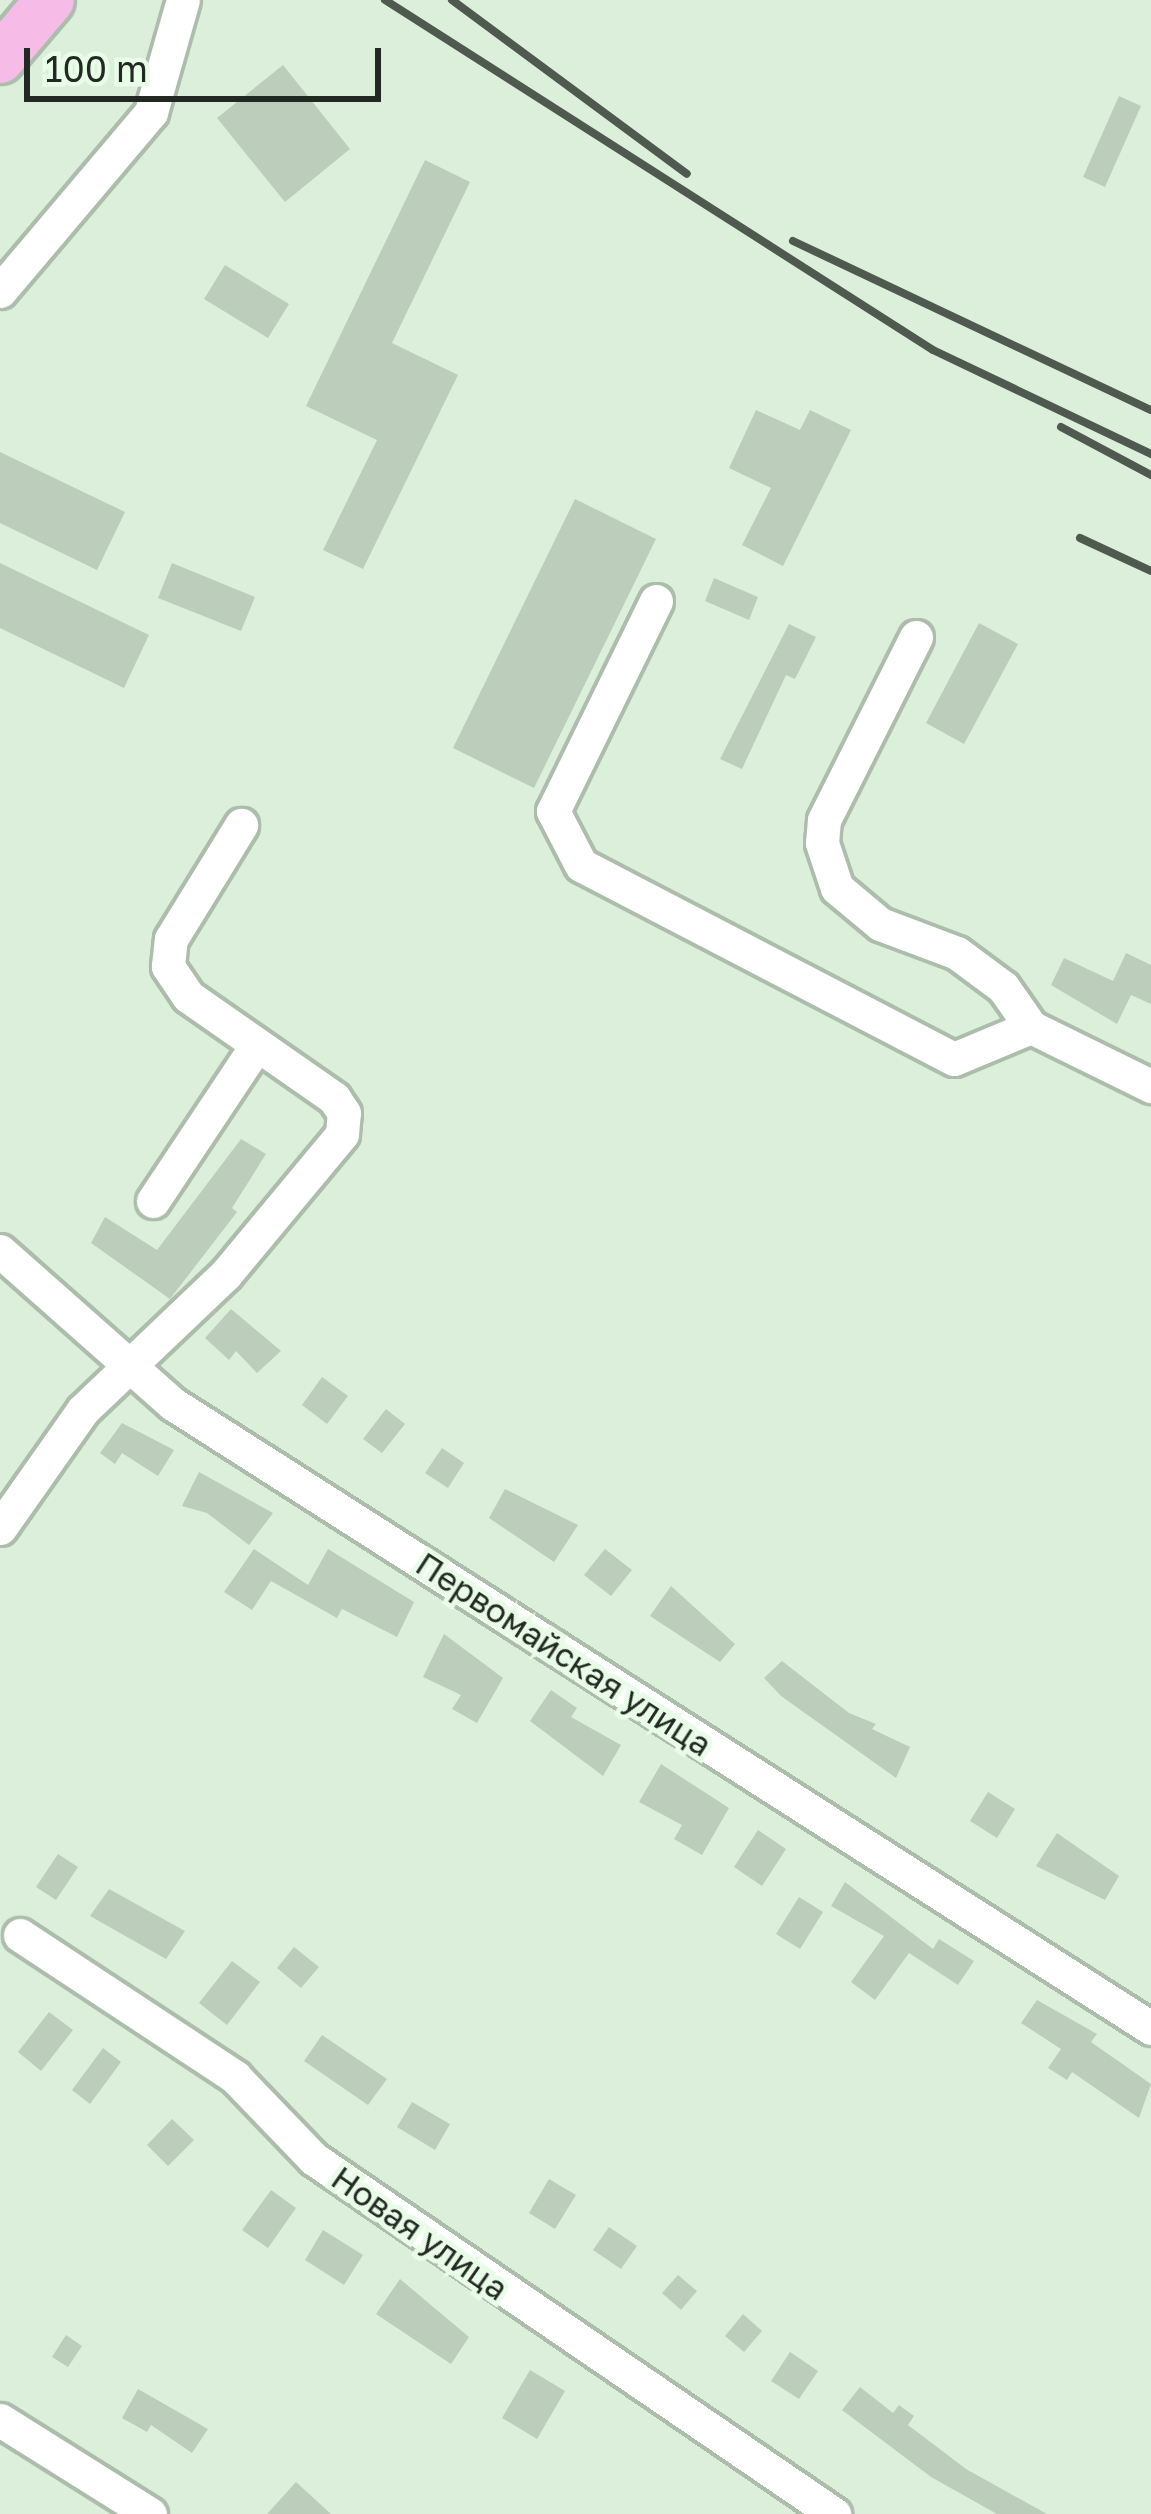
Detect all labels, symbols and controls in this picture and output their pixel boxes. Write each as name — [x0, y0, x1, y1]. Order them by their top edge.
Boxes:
scale bar — [30, 24, 387, 98]
text: 100 m — [45, 47, 148, 90]
street label: Первомайская улица — [409, 1544, 719, 1764]
street label: Новая улица — [324, 2158, 516, 2308]

